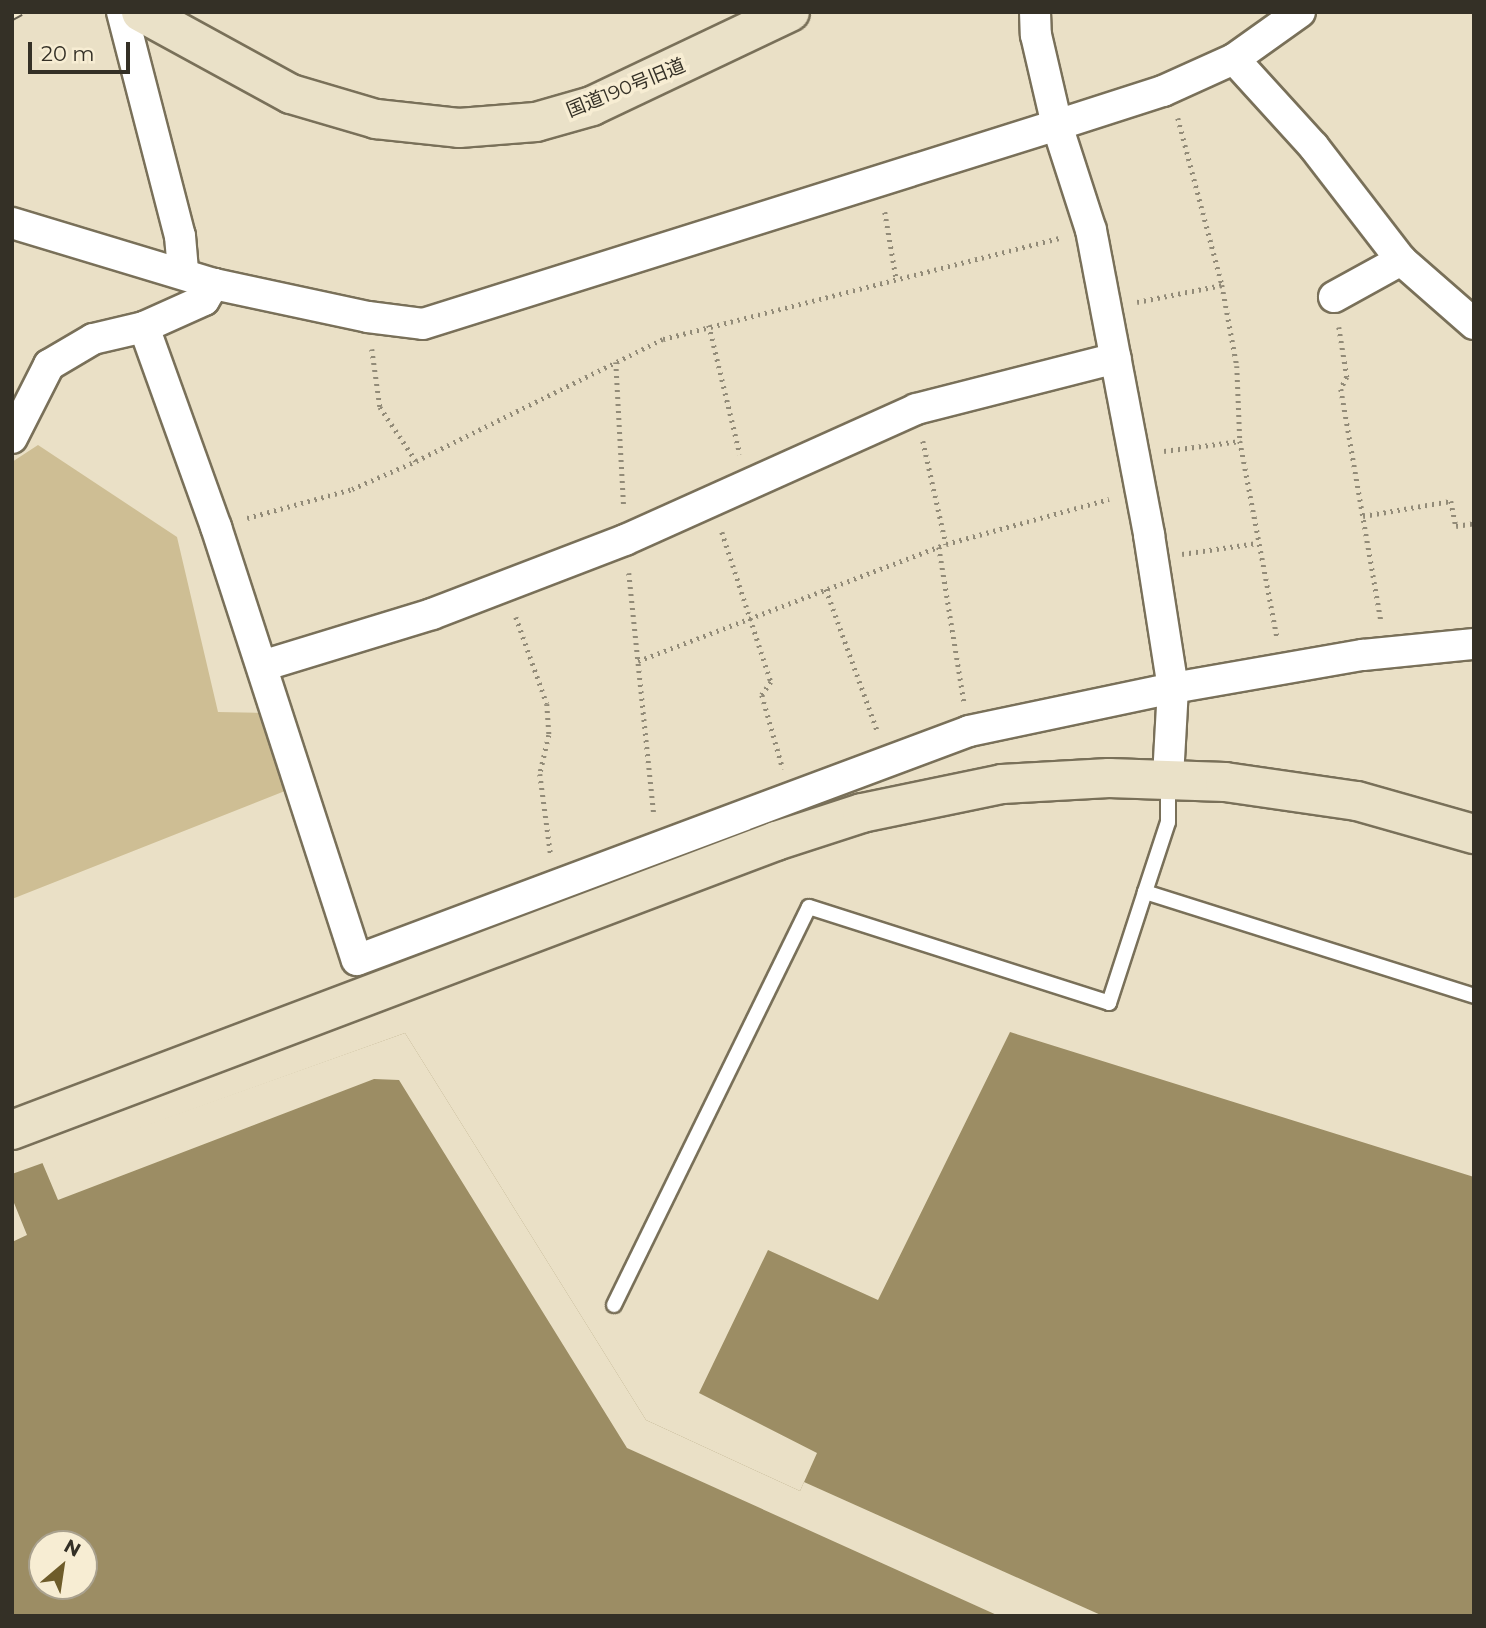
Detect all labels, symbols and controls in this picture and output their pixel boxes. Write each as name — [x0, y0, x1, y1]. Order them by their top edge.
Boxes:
scale bar — [32, 28, 133, 72]
text: 20 m — [41, 41, 95, 66]
street label: 国道190号旧道 — [563, 54, 689, 122]
north arrow — [28, 1530, 98, 1600]
text: N — [60, 1534, 85, 1562]

